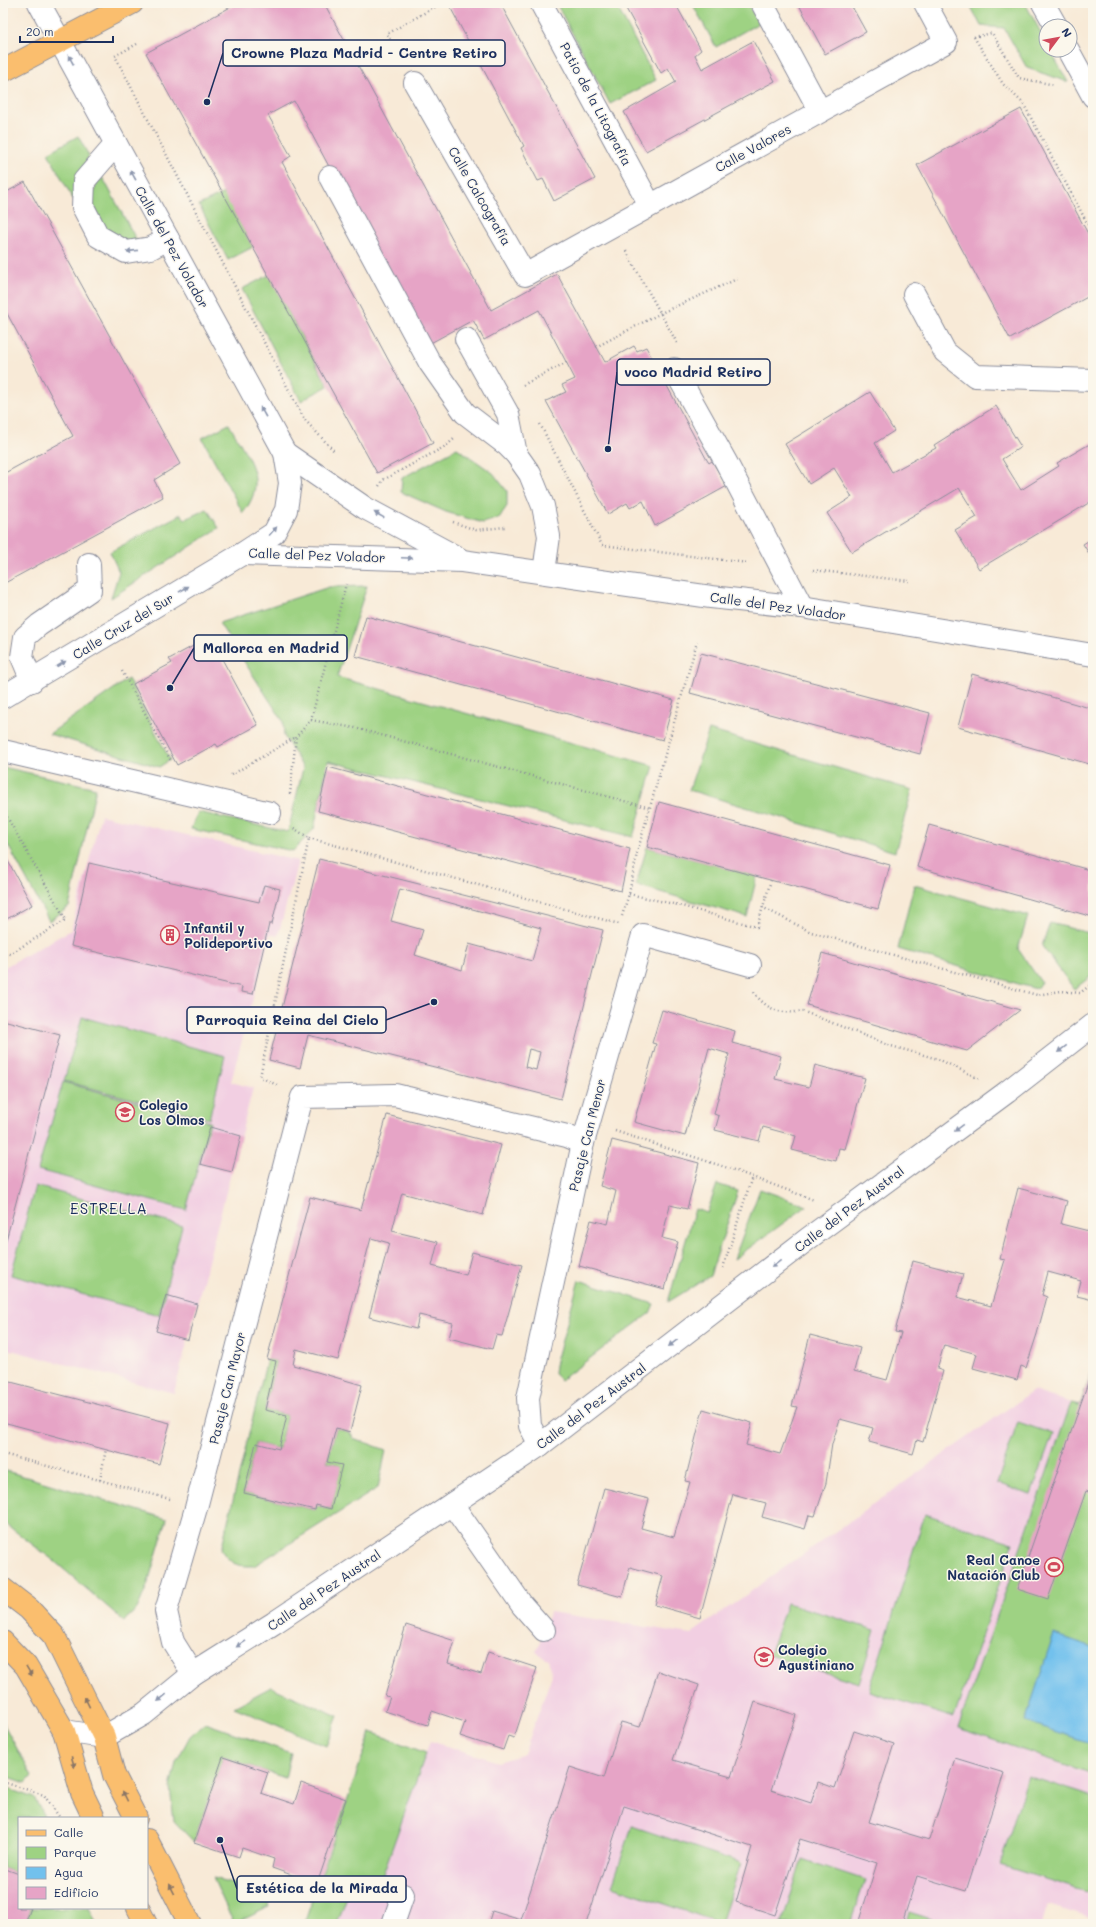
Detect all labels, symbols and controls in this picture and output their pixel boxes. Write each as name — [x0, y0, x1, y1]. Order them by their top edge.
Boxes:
scale bar — [20, 18, 113, 44]
north arrow — [1038, 18, 1078, 58]
text: 20 m — [26, 23, 54, 39]
text: N — [1058, 25, 1075, 40]
street label: Patio de la Litografía — [557, 39, 636, 168]
callout: Crowne Plaza Madrid - Centre Retiro — [223, 40, 505, 66]
text: Crowne Plaza Madrid - Centre Retiro — [231, 43, 497, 62]
one-way arrow — [68, 55, 74, 66]
street label: Calle Valores — [712, 120, 794, 175]
street label: Calle Calcografía — [445, 143, 516, 248]
one-way arrow — [130, 169, 136, 181]
street label: Calle del Pez Volador — [132, 183, 213, 311]
one-way arrow — [126, 248, 138, 254]
callout: voco Madrid Retiro — [617, 359, 770, 385]
text: voco Madrid Retiro — [624, 362, 762, 381]
one-way arrow — [259, 406, 266, 417]
one-way arrow — [373, 512, 384, 519]
one-way arrow — [269, 526, 278, 536]
street label: Calle del Pez Volador — [248, 544, 386, 565]
one-way arrow — [401, 555, 413, 562]
one-way arrow — [178, 586, 190, 593]
street label: Calle del Pez Volador — [709, 588, 847, 623]
street label: Calle Cruz del Sur — [69, 589, 176, 662]
callout: Mallorca en Madrid — [194, 635, 347, 661]
text: Mallorca en Madrid — [203, 638, 339, 657]
one-way arrow — [55, 660, 67, 667]
place label: Infantil y Polideportivo — [184, 919, 273, 951]
building icon: Infantil y Polideportivo — [159, 924, 181, 946]
callout: Parroquia Reina del Cielo — [187, 1007, 386, 1033]
text: Parroquia Reina del Cielo — [196, 1010, 379, 1029]
one-way arrow — [1057, 1045, 1068, 1053]
street label: Pasaje Can Menor — [564, 1077, 609, 1193]
place label: Colegio Los Olmos — [139, 1096, 205, 1128]
school or university icon: Colegio Los Olmos — [114, 1101, 136, 1123]
one-way arrow — [953, 1123, 964, 1132]
street label: Calle del Pez Austral — [790, 1162, 907, 1255]
district label: ESTRELLA — [70, 1198, 148, 1218]
one-way arrow — [770, 1260, 781, 1268]
street label: Pasaje Can Mayor — [204, 1330, 249, 1446]
one-way arrow — [667, 1339, 678, 1347]
street label: Calle del Pez Austral — [532, 1359, 649, 1452]
street label: Calle del Pez Austral — [264, 1545, 384, 1634]
place label: Real Canoe Natación Club — [947, 1551, 1040, 1583]
sports icon: Real Canoe Natación Club — [1043, 1556, 1065, 1578]
one-way arrow — [236, 1640, 246, 1648]
place label: Colegio Agustiniano — [778, 1641, 854, 1673]
school or university icon: Colegio Agustiniano — [753, 1646, 775, 1668]
one-way arrow — [25, 1665, 32, 1677]
one-way arrow — [157, 1694, 167, 1703]
one-way arrow — [84, 1696, 90, 1708]
one-way arrow — [70, 1757, 76, 1769]
one-way arrow — [122, 1791, 128, 1802]
legend — [18, 1817, 148, 1909]
text: Calle — [54, 1824, 84, 1840]
text: Parque — [54, 1844, 97, 1860]
text: Agua — [54, 1864, 83, 1880]
callout: Estética de la Mirada — [237, 1876, 406, 1902]
text: Estética de la Mirada — [246, 1878, 399, 1897]
one-way arrow — [169, 1883, 175, 1895]
text: Edificio — [54, 1884, 98, 1900]

